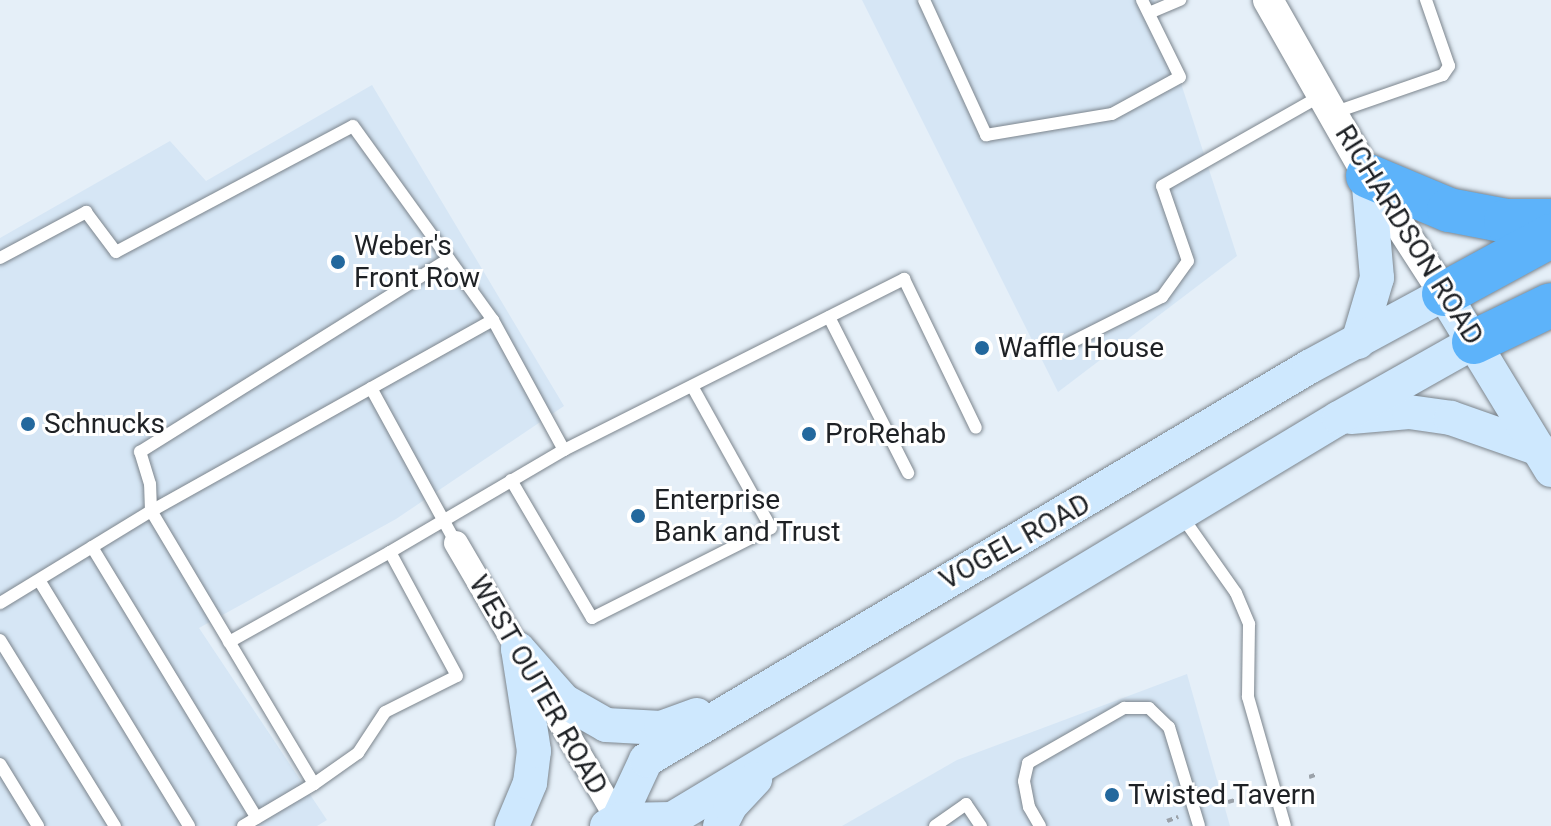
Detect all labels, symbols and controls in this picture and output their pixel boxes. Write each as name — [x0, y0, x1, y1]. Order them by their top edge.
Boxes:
street label: RICHARDSON ROAD — [1328, 119, 1490, 351]
place label: Weber's Front Row — [354, 229, 480, 295]
marker: Weber's Front Row — [329, 253, 347, 271]
place label: Waffle House — [998, 331, 1164, 365]
marker: Waffle House — [973, 339, 991, 357]
place label: Schnucks — [44, 407, 165, 441]
marker: Schnucks — [19, 415, 37, 433]
place label: ProRehab — [825, 417, 946, 451]
marker: ProRehab — [800, 425, 818, 443]
place label: Enterprise Bank and Trust — [654, 483, 841, 549]
street label: VOGEL ROAD — [934, 487, 1096, 597]
marker: Enterprise Bank and Trust — [629, 507, 647, 525]
street label: WEST OUTER ROAD — [461, 569, 615, 801]
place label: Twisted Tavern — [1128, 778, 1316, 812]
marker: Twisted Tavern — [1103, 786, 1121, 804]

